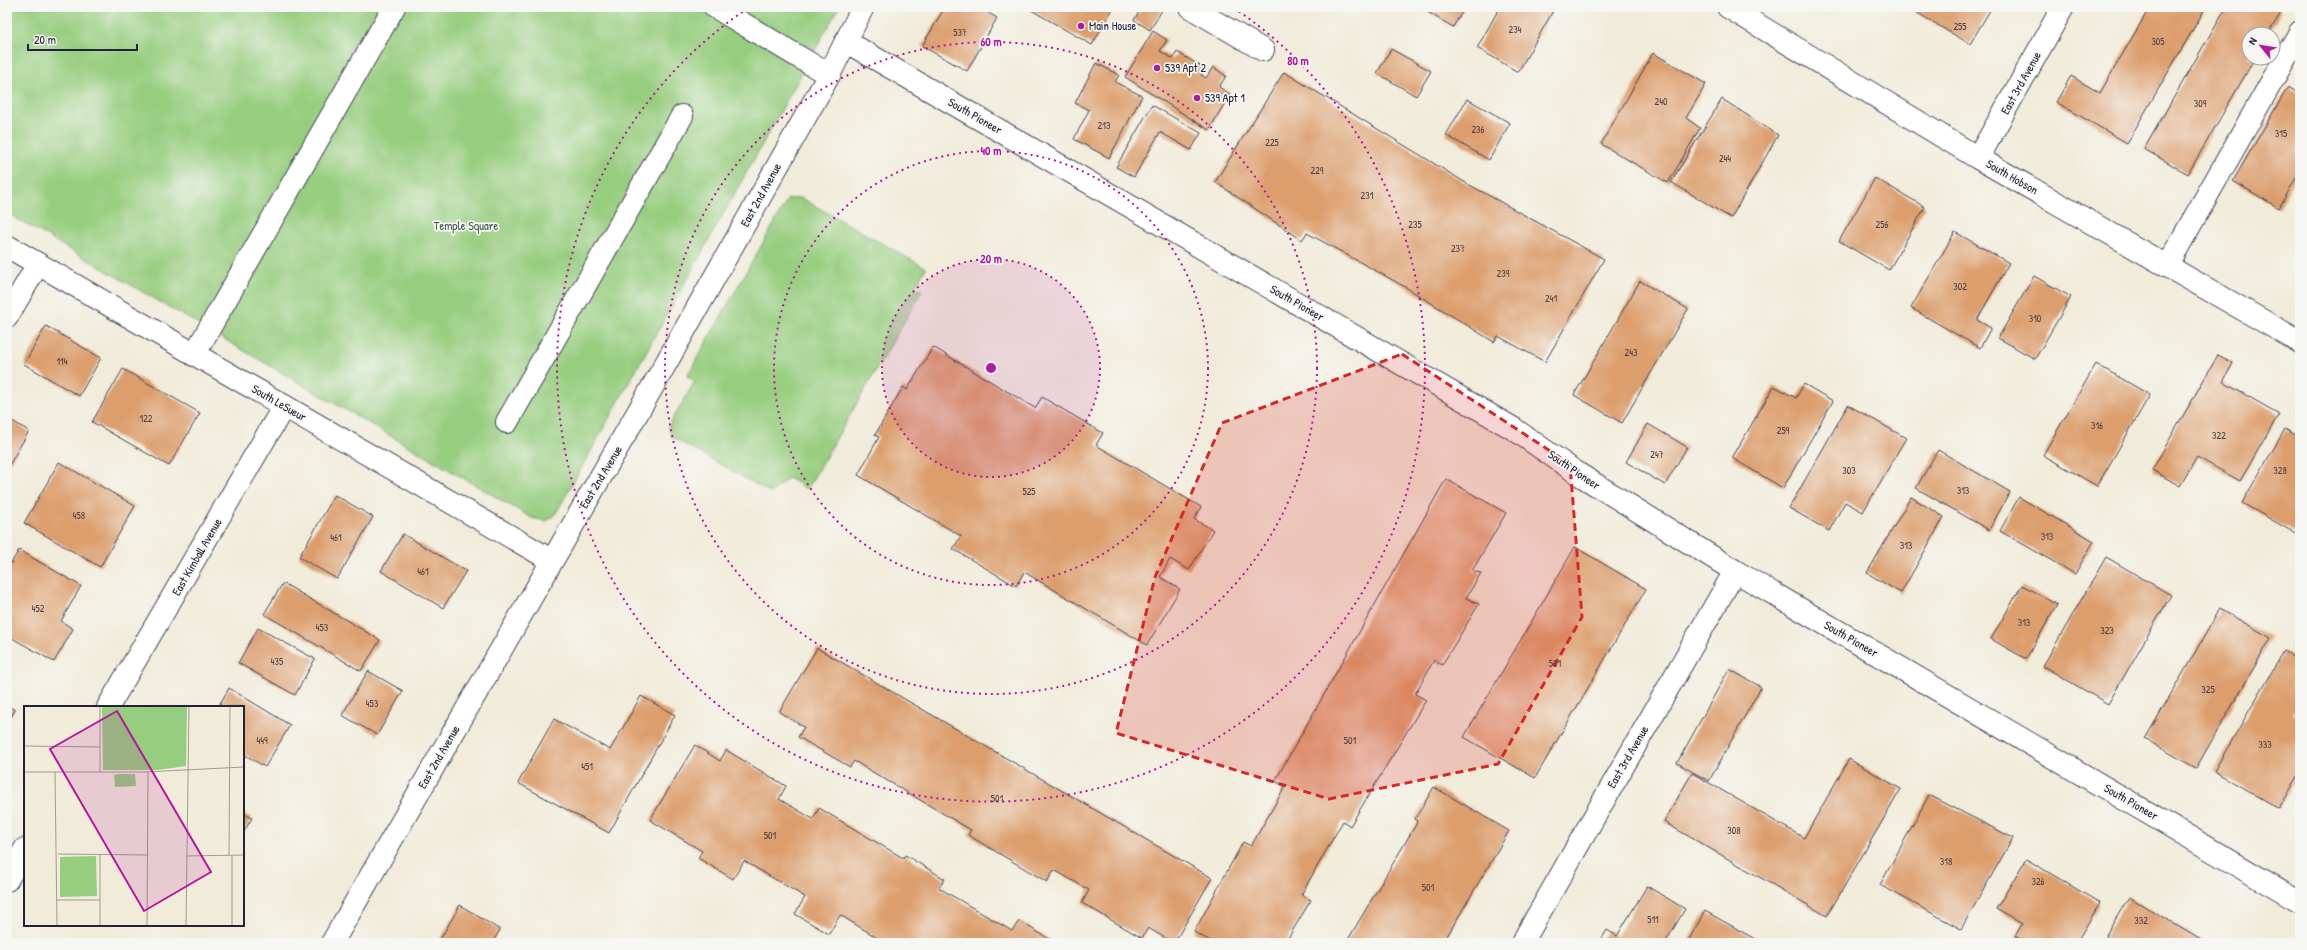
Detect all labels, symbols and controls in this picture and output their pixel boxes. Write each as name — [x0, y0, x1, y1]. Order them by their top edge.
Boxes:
place label: Main House — [1089, 17, 1137, 34]
house number: 255 — [1953, 20, 1967, 33]
marker: Main House — [1076, 21, 1086, 31]
house number: 234 — [1509, 23, 1522, 36]
scale bar — [28, 26, 137, 52]
house number: 537 — [953, 26, 967, 39]
north arrow — [2241, 26, 2281, 66]
text: 20 m — [34, 31, 56, 48]
text: 60 m — [980, 33, 1002, 50]
house number: 305 — [2151, 35, 2165, 48]
text: N — [2245, 35, 2260, 47]
street label: East 3rd Avenue — [1996, 48, 2045, 117]
text: 80 m — [1287, 52, 1309, 69]
place label: 539 Apt 2 — [1165, 59, 1206, 76]
marker: 539 Apt 2 — [1152, 63, 1162, 73]
place label: 539 Apt 1 — [1205, 89, 1245, 106]
street label: South Pioneer — [945, 93, 1006, 138]
marker: 539 Apt 1 — [1192, 93, 1202, 103]
house number: 240 — [1655, 95, 1668, 108]
house number: 309 — [2194, 97, 2207, 110]
house number: 213 — [1098, 119, 1111, 132]
house number: 236 — [1471, 123, 1485, 136]
house number: 315 — [2275, 127, 2288, 140]
house number: 225 — [1265, 136, 1280, 149]
text: 40 m — [981, 142, 1001, 159]
house number: 244 — [1719, 152, 1731, 165]
street label: South Hobson — [1983, 155, 2041, 198]
street label: East 2nd Avenue — [736, 160, 785, 230]
house number: 229 — [1310, 164, 1324, 177]
house number: 231 — [1361, 189, 1374, 202]
park label: Temple Square — [434, 217, 498, 234]
house number: 235 — [1408, 218, 1422, 231]
house number: 256 — [1876, 218, 1888, 231]
house number: 237 — [1451, 242, 1465, 255]
text: 20 m — [980, 250, 1002, 267]
house number: 239 — [1497, 267, 1510, 280]
street label: South Pioneer — [1267, 280, 1328, 325]
house number: 302 — [1953, 280, 1967, 293]
house number: 241 — [1545, 292, 1557, 305]
house number: 310 — [2029, 312, 2042, 325]
house number: 243 — [1625, 346, 1638, 359]
house number: 114 — [56, 355, 68, 368]
centre of rings — [984, 361, 998, 375]
street label: South LeSueur — [249, 380, 310, 425]
house number: 122 — [140, 412, 153, 425]
house number: 316 — [2091, 419, 2103, 432]
house number: 259 — [1777, 424, 1790, 437]
house number: 322 — [2212, 429, 2226, 442]
street label: East 2nd Avenue — [575, 442, 626, 511]
street label: South Pioneer — [1545, 446, 1604, 494]
house number: 247 — [1650, 448, 1664, 461]
house number: 303 — [1842, 464, 1856, 477]
house number: 328 — [2273, 464, 2287, 477]
house number: 313 — [1957, 484, 1970, 497]
house number: 525 — [1022, 485, 1036, 498]
house number: 458 — [73, 509, 85, 522]
street label: East Kimball Avenue — [168, 515, 226, 599]
house number: 313 — [2041, 530, 2054, 543]
house number: 461 — [330, 531, 342, 544]
house number: 313 — [1900, 539, 1913, 552]
house number: 461 — [417, 565, 429, 578]
house number: 452 — [32, 602, 45, 615]
street label: South Pioneer — [1821, 616, 1882, 661]
house number: 313 — [2018, 616, 2031, 629]
house number: 453 — [316, 621, 329, 634]
house number: 323 — [2100, 624, 2114, 637]
house number: 435 — [271, 655, 284, 668]
house number: 501 — [1549, 657, 1562, 670]
house number: 325 — [2201, 683, 2215, 696]
house number: 453 — [366, 697, 379, 710]
inset map — [24, 706, 244, 926]
street label: East 2nd Avenue — [414, 722, 464, 792]
street label: East 3rd Avenue — [1603, 722, 1652, 791]
house number: 449 — [256, 734, 268, 747]
house number: 501 — [1344, 734, 1357, 747]
house number: 333 — [2258, 738, 2272, 751]
house number: 451 — [581, 760, 593, 773]
street label: South Pioneer — [2101, 779, 2162, 824]
house number: 501 — [991, 792, 1004, 805]
house number: 308 — [1727, 824, 1741, 837]
house number: 501 — [764, 829, 777, 842]
house number: 318 — [1940, 855, 1952, 868]
house number: 326 — [2031, 875, 2045, 888]
house number: 501 — [1422, 881, 1435, 894]
house number: 511 — [1647, 913, 1659, 926]
house number: 332 — [2134, 914, 2148, 927]

